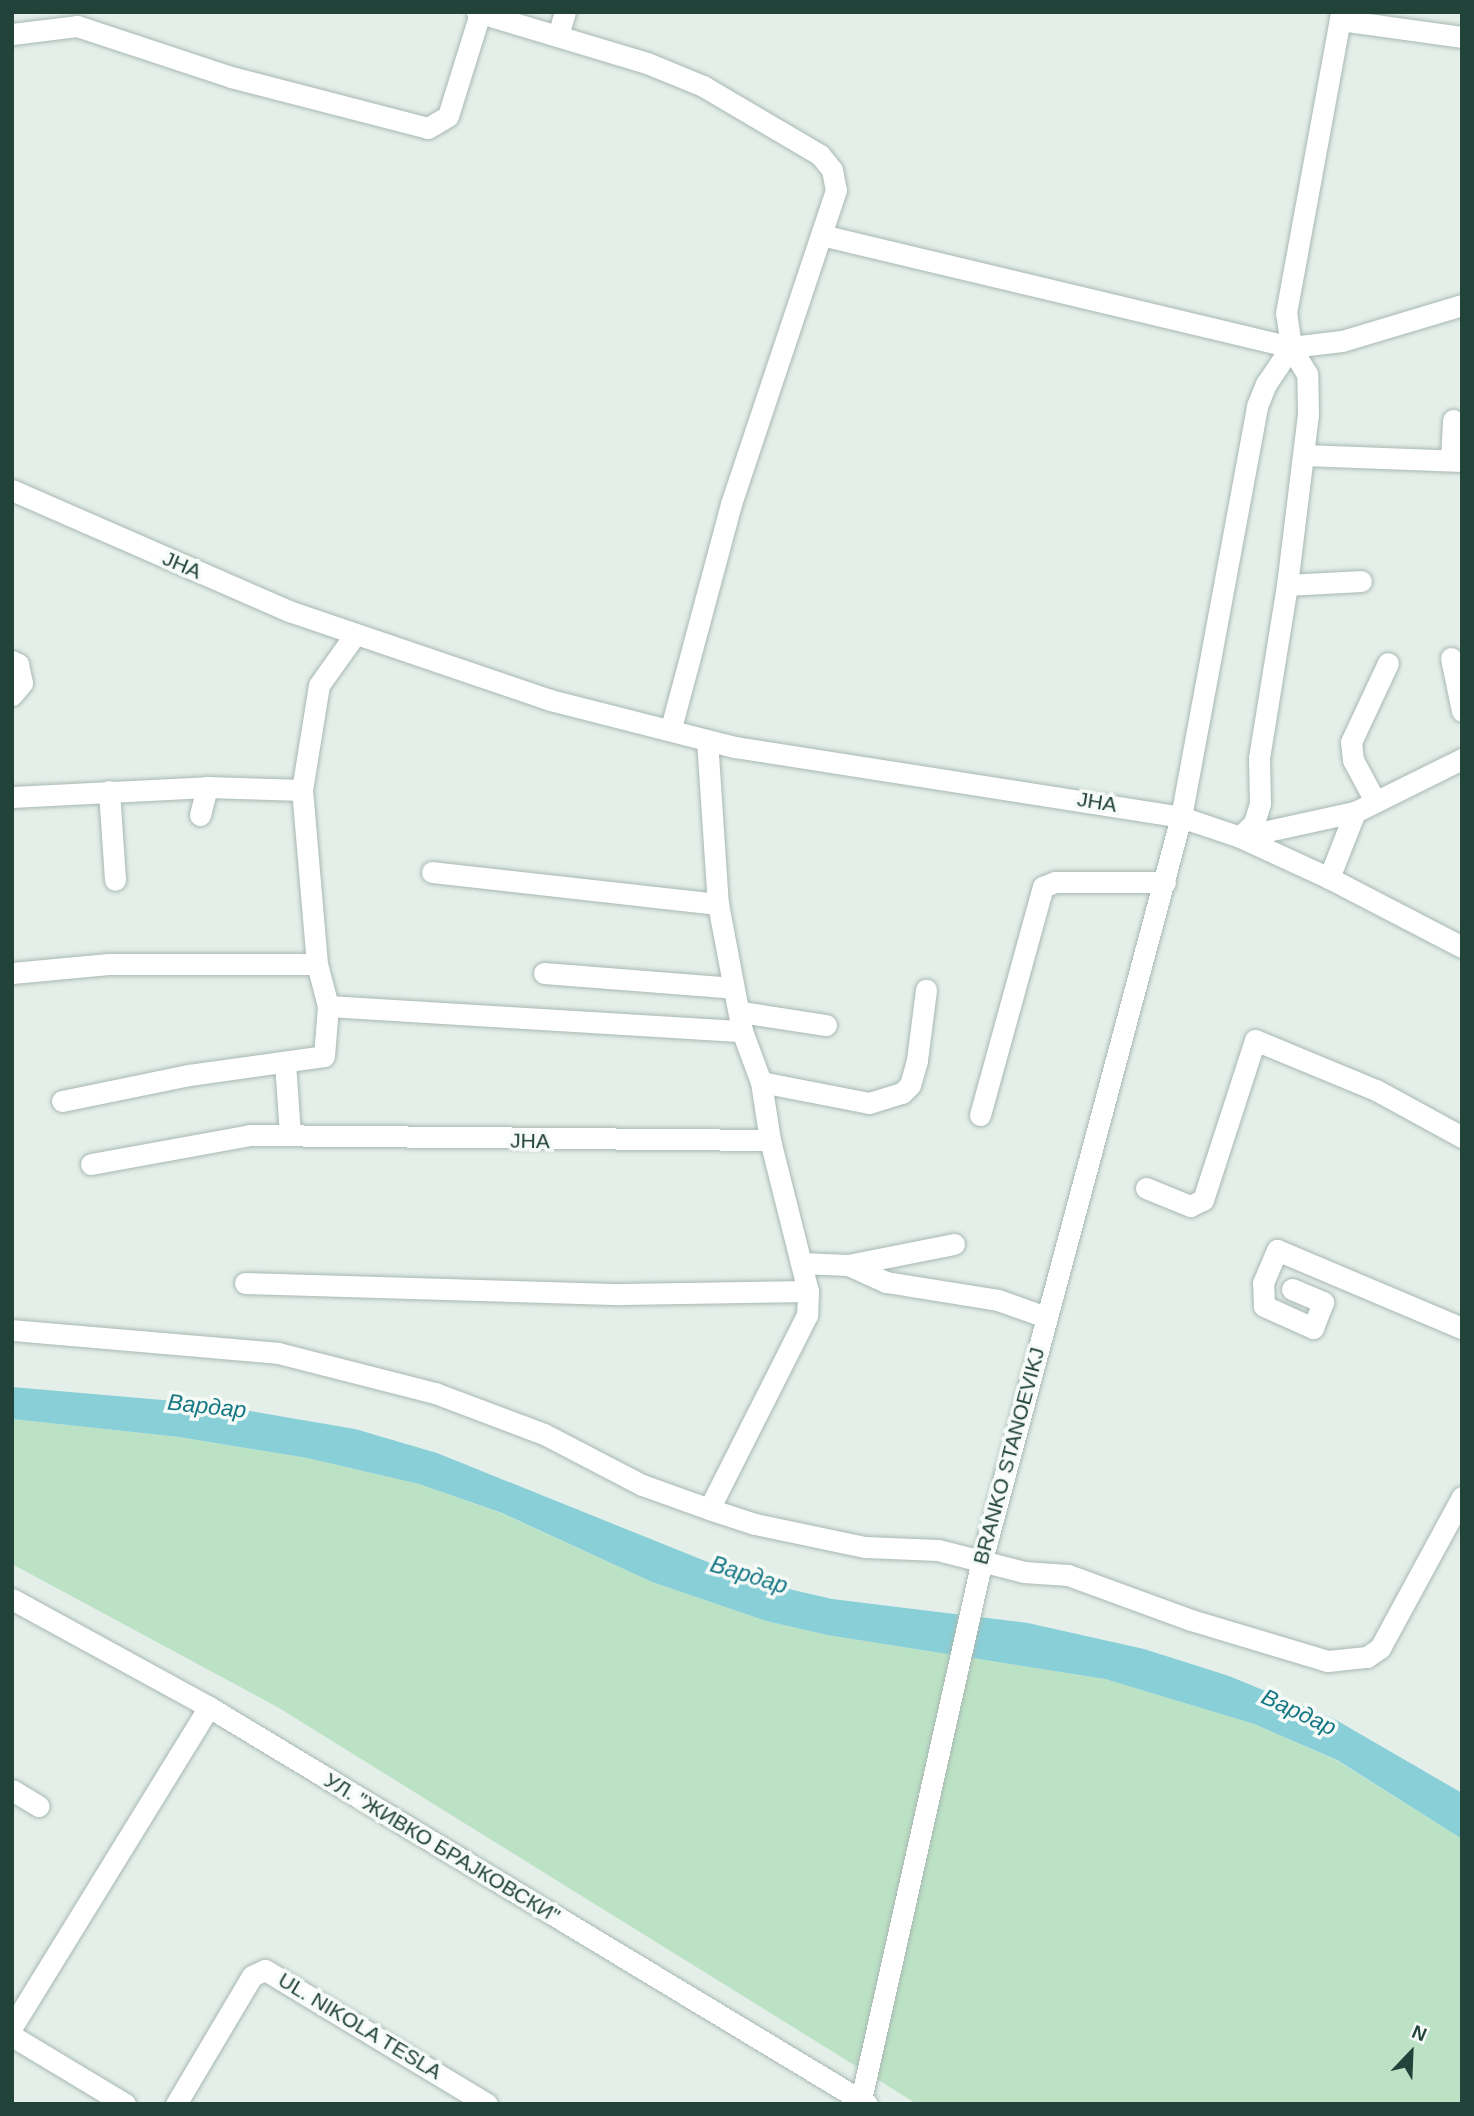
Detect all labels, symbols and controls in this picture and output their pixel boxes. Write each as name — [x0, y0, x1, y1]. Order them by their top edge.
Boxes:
street label: ЈНА — [159, 546, 205, 584]
street label: ЈНА — [1075, 786, 1119, 818]
street label: ЈНА — [510, 1128, 550, 1154]
street label: BRANKO STANOEVIKJ — [968, 1345, 1050, 1567]
water label: Вардар — [166, 1388, 248, 1424]
water label: Вардар — [707, 1550, 791, 1600]
water label: Вардар — [1257, 1683, 1341, 1741]
street label: УЛ. "ЖИВКО БРАЈКОВСКИ" — [320, 1767, 564, 1929]
street label: UL. NIKOLA TESLA — [273, 1967, 447, 2085]
north arrow — [1376, 2018, 1446, 2088]
text: N — [1409, 2021, 1430, 2046]

